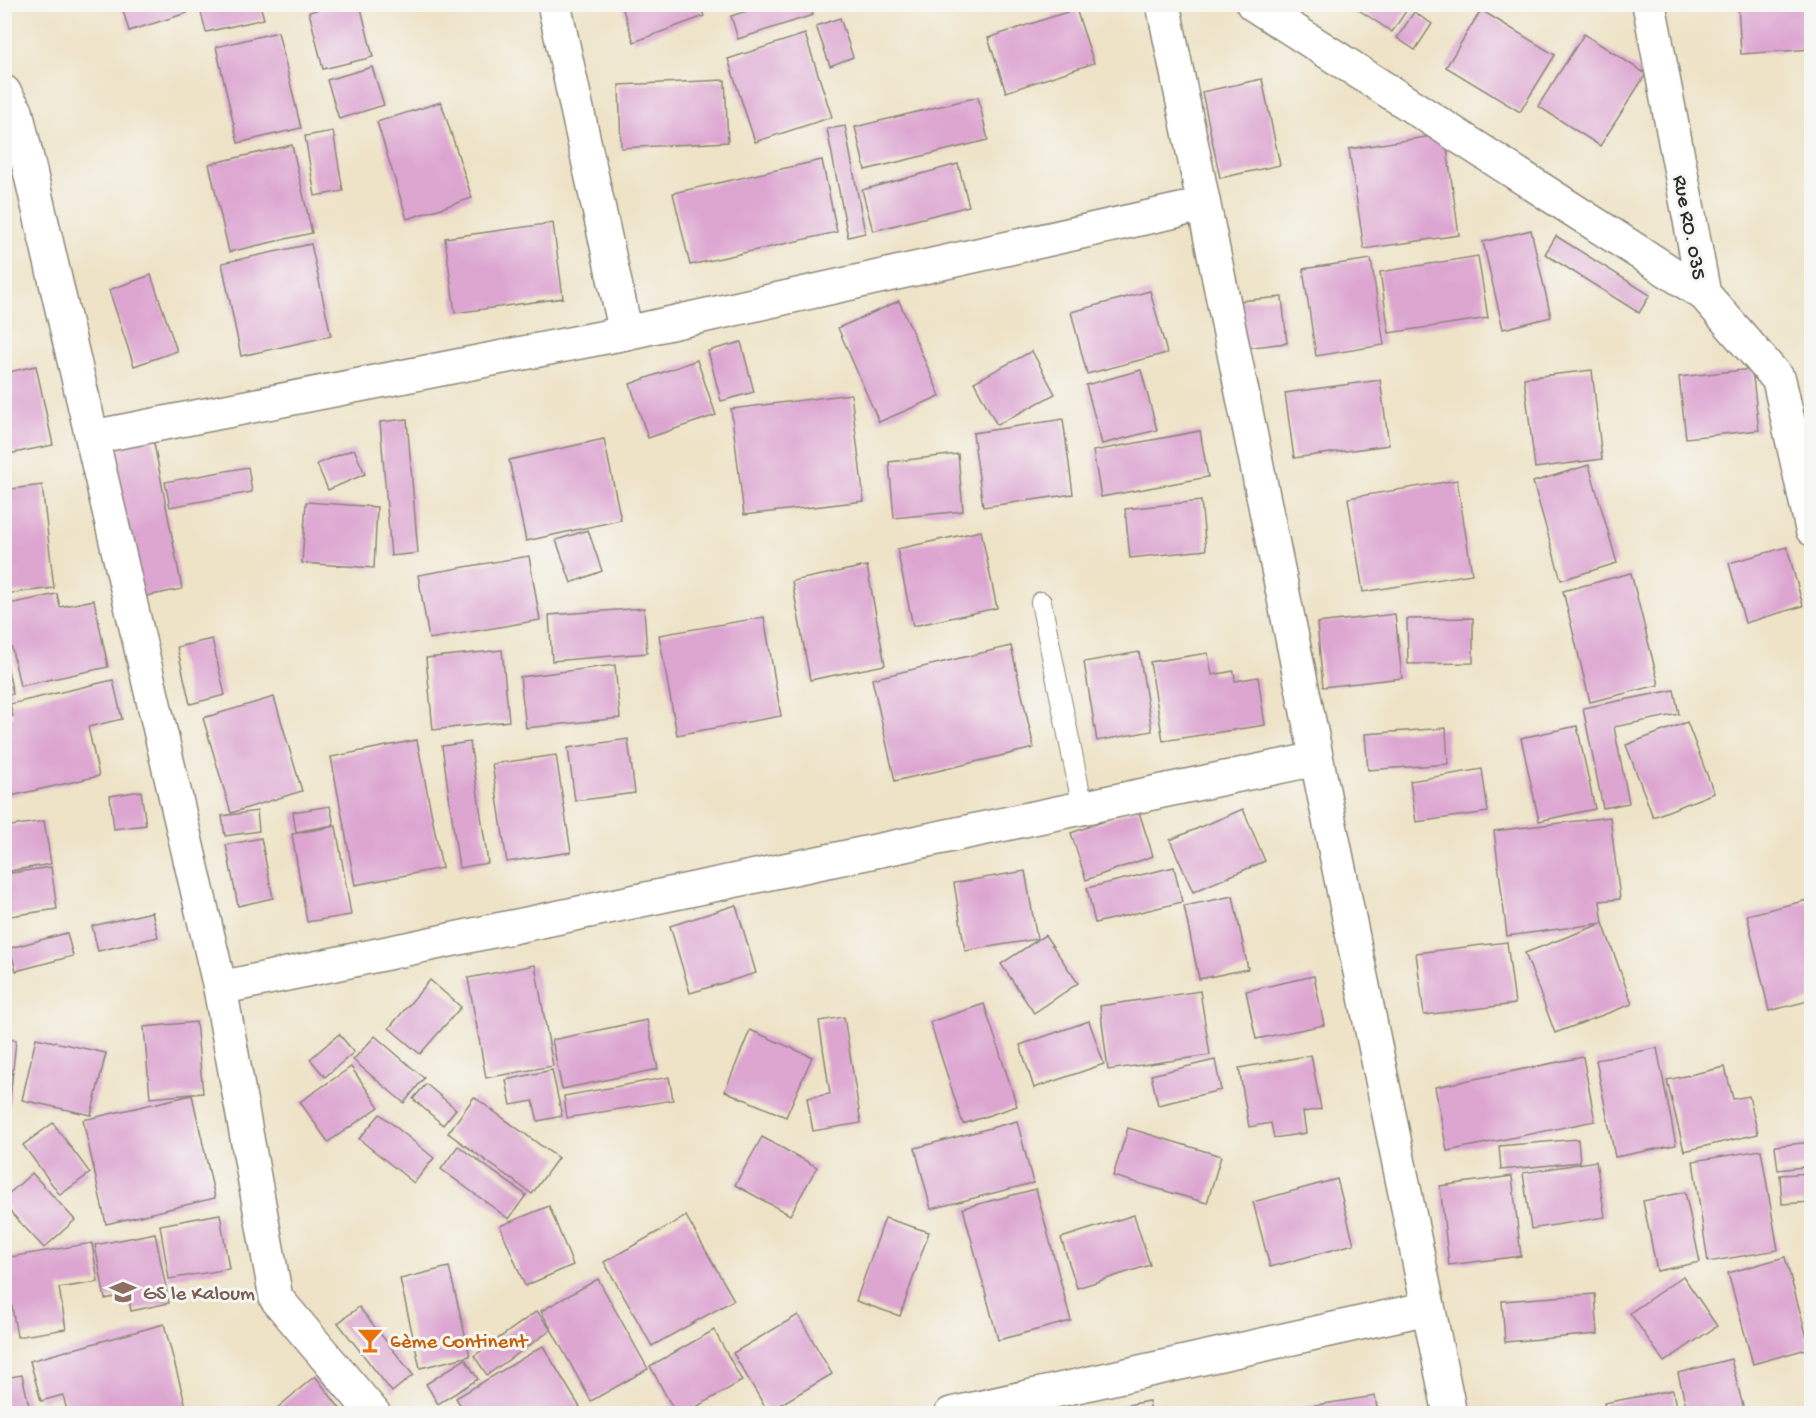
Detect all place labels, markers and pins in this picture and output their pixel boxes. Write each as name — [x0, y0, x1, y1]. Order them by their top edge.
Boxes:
school or university icon: GS le Kaloum — [108, 1277, 138, 1307]
place label: GS le Kaloum — [143, 1283, 255, 1308]
bar icon: 6ème Continent — [355, 1325, 385, 1355]
place label: 6ème Continent — [390, 1331, 529, 1356]

